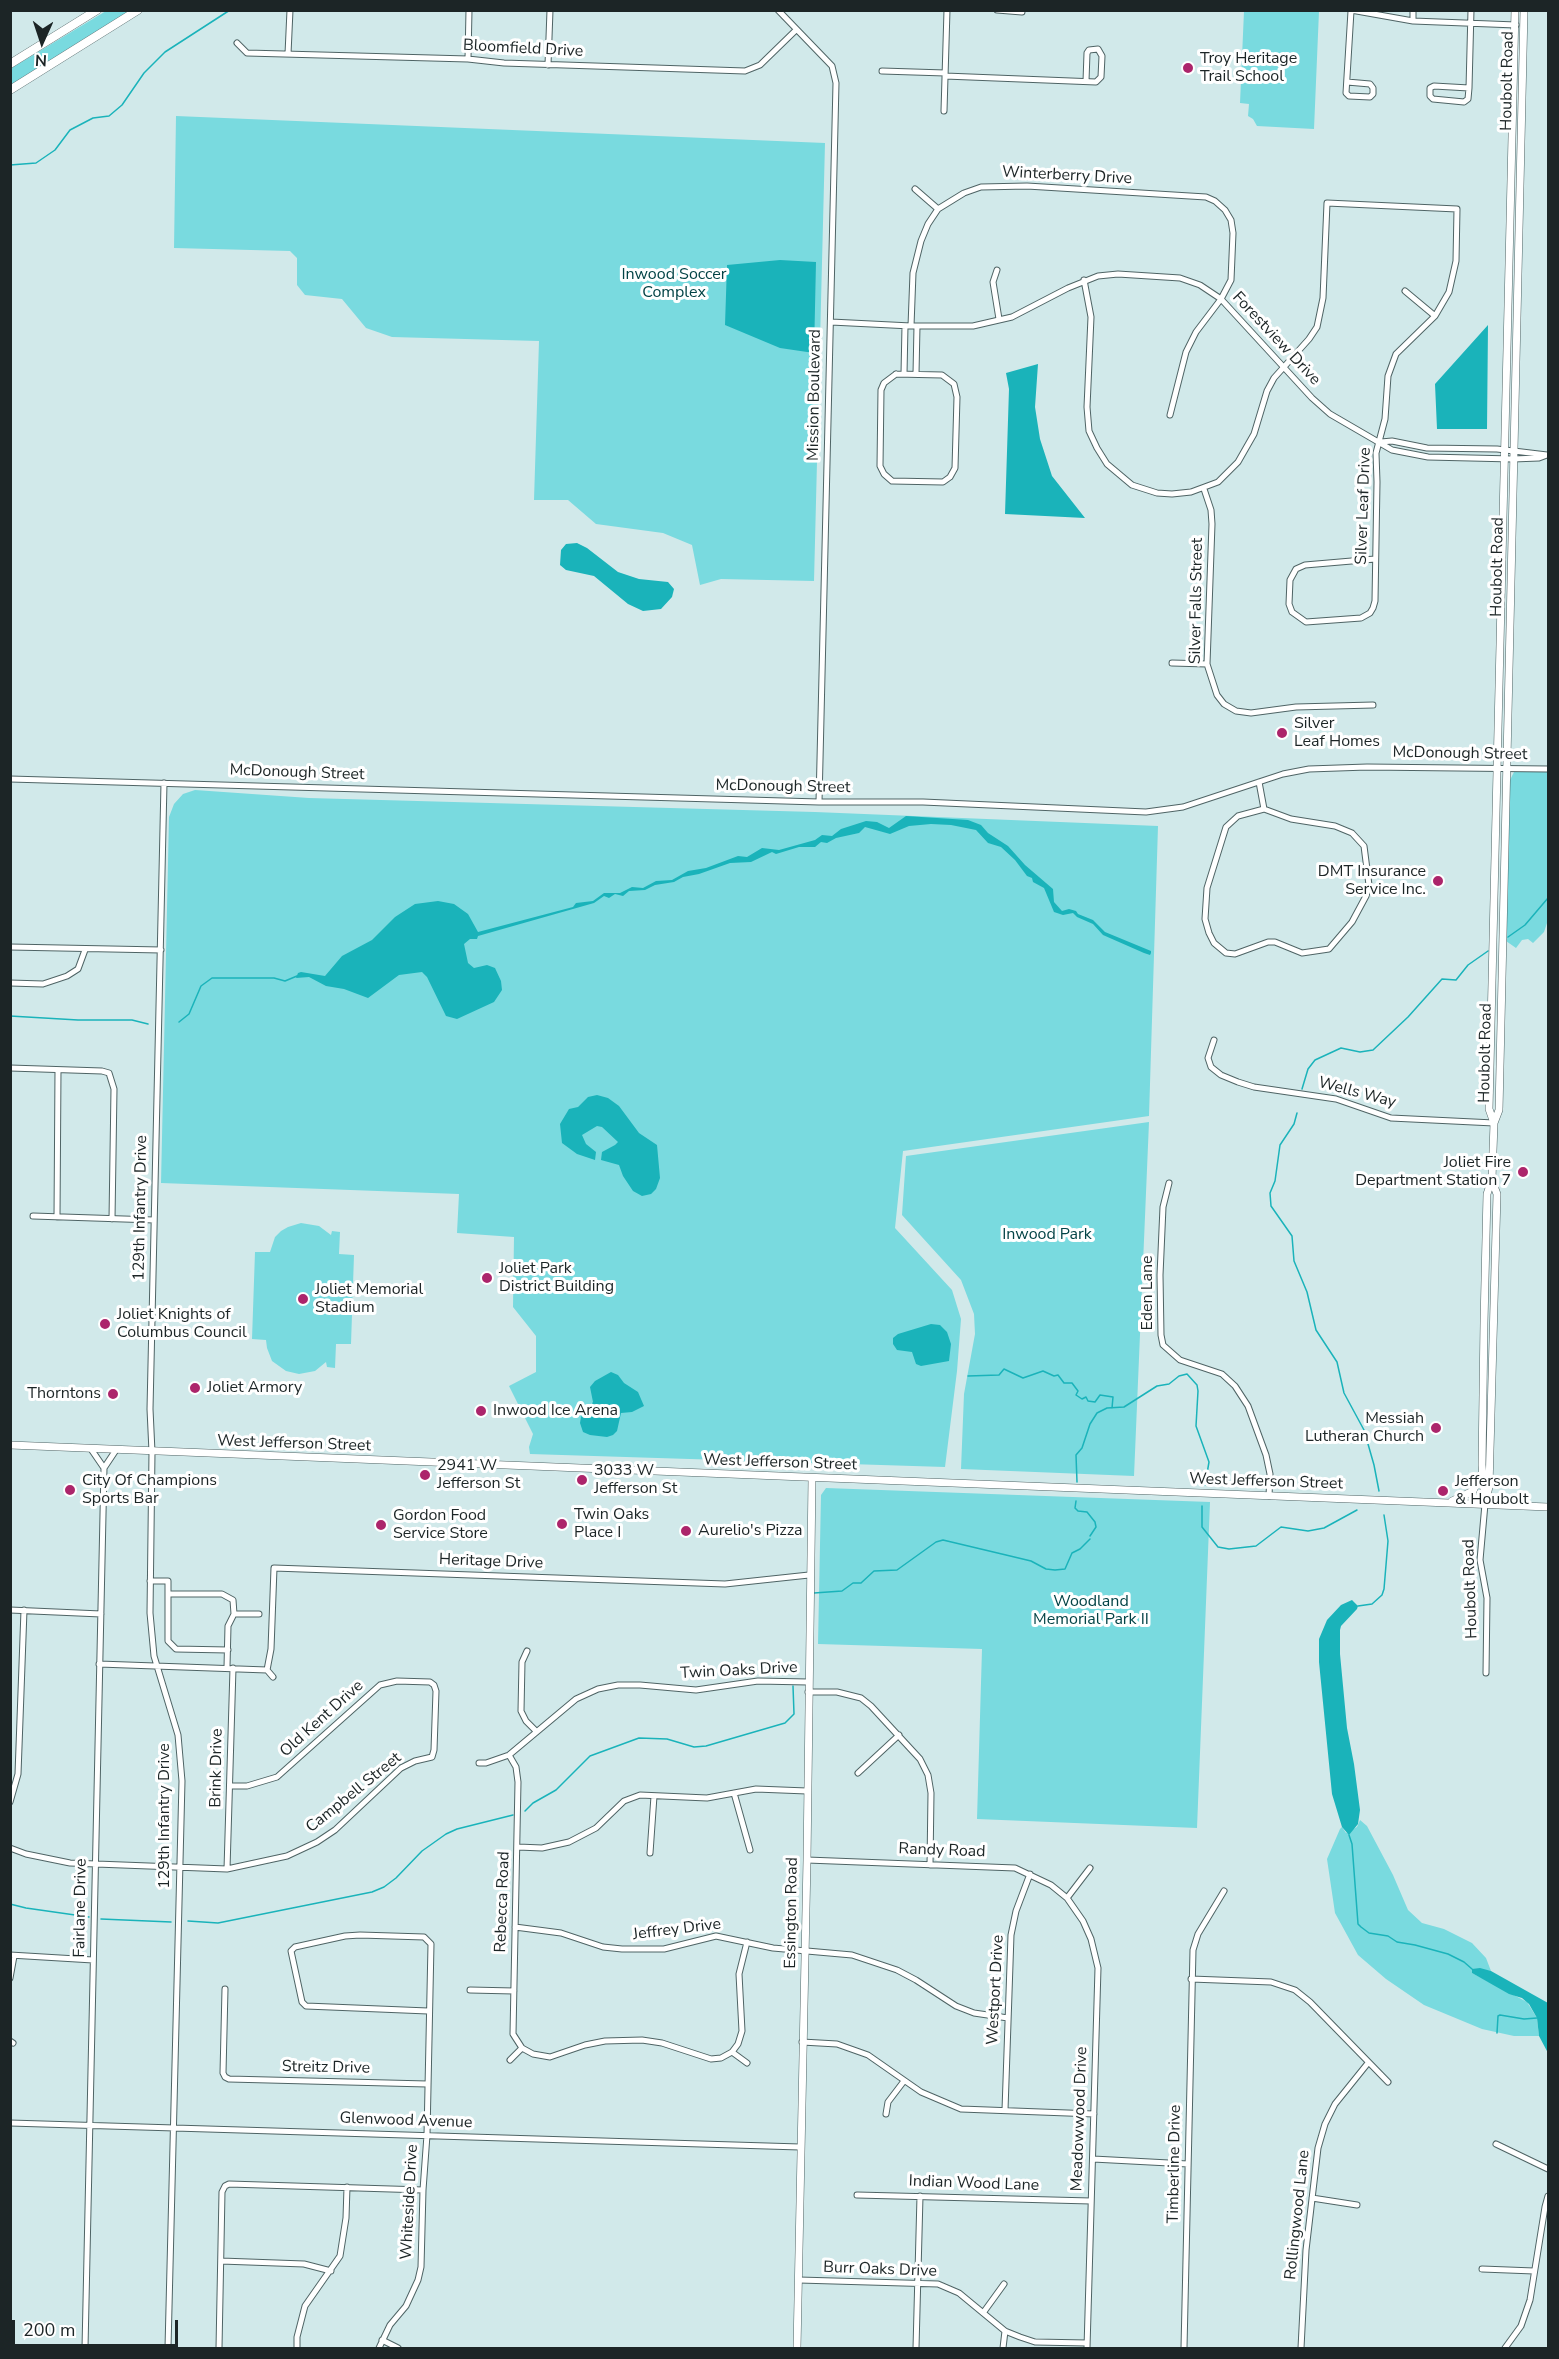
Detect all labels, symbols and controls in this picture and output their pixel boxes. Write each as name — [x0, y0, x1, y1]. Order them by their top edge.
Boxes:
north arrow — [12, 12, 72, 72]
street label: Houbolt Road — [1498, 31, 1518, 131]
street label: Bloomfield Drive — [462, 36, 584, 62]
text: N — [35, 49, 48, 71]
place label: Troy Heritage Trail School — [1200, 49, 1297, 87]
marker: Troy Heritage Trail School — [1181, 61, 1195, 75]
street label: Winterberry Drive — [1001, 163, 1133, 189]
park label: Inwood Soccer Complex — [621, 265, 727, 303]
street label: Forestview Drive — [1228, 288, 1324, 390]
street label: Mission Boulevard — [804, 329, 826, 461]
street label: Silver Leaf Drive — [1352, 447, 1376, 565]
street label: Houbolt Road — [1488, 517, 1508, 617]
street label: Silver Falls Street — [1186, 538, 1208, 664]
place label: Silver Leaf Homes — [1294, 714, 1380, 752]
marker: Silver Leaf Homes — [1275, 726, 1289, 740]
street label: McDonough Street — [1392, 743, 1528, 765]
street label: McDonough Street — [229, 761, 365, 785]
street label: McDonough Street — [715, 776, 851, 798]
place label: DMT Insurance Service Inc. — [1318, 862, 1426, 900]
marker: DMT Insurance Service Inc. — [1431, 874, 1445, 888]
street label: Houbolt Road — [1476, 1003, 1496, 1103]
street label: Wells Way — [1316, 1073, 1398, 1113]
street label: 129th Infantry Drive — [130, 1135, 152, 1281]
place label: Joliet Fire Department Station 7 — [1355, 1153, 1511, 1191]
marker: Joliet Fire Department Station 7 — [1516, 1165, 1530, 1179]
park label: Inwood Park — [1002, 1225, 1092, 1245]
street label: Eden Lane — [1138, 1255, 1158, 1331]
place label: Joliet Park District Building — [499, 1259, 614, 1297]
marker: Joliet Park District Building — [480, 1271, 494, 1285]
place label: Joliet Memorial Stadium — [315, 1280, 423, 1318]
marker: Joliet Memorial Stadium — [296, 1292, 310, 1306]
place label: Joliet Knights of Columbus Council — [117, 1305, 247, 1343]
marker: Joliet Knights of Columbus Council — [98, 1317, 112, 1331]
place label: Joliet Armory — [207, 1378, 302, 1398]
marker: Joliet Armory — [188, 1381, 202, 1395]
place label: Thorntons — [27, 1384, 101, 1404]
marker: Thorntons — [106, 1387, 120, 1401]
place label: Inwood Ice Arena — [493, 1401, 618, 1421]
marker: Inwood Ice Arena — [474, 1404, 488, 1418]
place label: Messiah Lutheran Church — [1305, 1409, 1424, 1447]
marker: Messiah Lutheran Church — [1429, 1421, 1443, 1435]
street label: West Jefferson Street — [217, 1432, 371, 1456]
street label: West Jefferson Street — [703, 1451, 857, 1475]
place label: 2941 W Jefferson St — [437, 1456, 520, 1494]
place label: 3033 W Jefferson St — [594, 1461, 677, 1499]
marker: 2941 W Jefferson St — [418, 1468, 432, 1482]
street label: West Jefferson Street — [1189, 1470, 1343, 1494]
place label: City Of Champions Sports Bar — [82, 1471, 217, 1509]
place label: Jefferson & Houbolt — [1455, 1472, 1529, 1510]
marker: 3033 W Jefferson St — [575, 1473, 589, 1487]
marker: City Of Champions Sports Bar — [63, 1483, 77, 1497]
marker: Jefferson & Houbolt — [1436, 1484, 1450, 1498]
place label: Twin Oaks Place I — [574, 1505, 649, 1543]
place label: Gordon Food Service Store — [393, 1506, 488, 1544]
marker: Twin Oaks Place I — [555, 1517, 569, 1531]
marker: Gordon Food Service Store — [374, 1518, 388, 1532]
place label: Aurelio's Pizza — [698, 1521, 803, 1541]
marker: Aurelio's Pizza — [679, 1524, 693, 1538]
street label: Houbolt Road — [1460, 1539, 1482, 1639]
street label: Heritage Drive — [439, 1551, 543, 1573]
park label: Woodland Memorial Park II — [1033, 1592, 1149, 1630]
street label: Twin Oaks Drive — [680, 1658, 798, 1684]
street label: Old Kent Drive — [276, 1677, 368, 1761]
street label: Brink Drive — [207, 1728, 227, 1808]
street label: 129th Infantry Drive — [155, 1743, 175, 1889]
street label: Campbell Street — [302, 1749, 406, 1837]
street label: Randy Road — [898, 1840, 986, 1862]
street label: Rebecca Road — [492, 1851, 514, 1953]
street label: Essington Road — [781, 1857, 803, 1969]
street label: Fairlane Drive — [71, 1858, 91, 1958]
street label: Jeffrey Drive — [632, 1915, 722, 1945]
street label: Westport Drive — [984, 1934, 1008, 2046]
street label: Meadowwood Drive — [1068, 2046, 1092, 2192]
street label: Streitz Drive — [282, 2058, 370, 2078]
street label: Timberline Drive — [1164, 2104, 1186, 2224]
street label: Glenwood Avenue — [339, 2109, 473, 2133]
street label: Whiteside Drive — [397, 2144, 423, 2260]
street label: Rollingwood Lane — [1282, 2149, 1314, 2281]
street label: Indian Wood Lane — [908, 2172, 1040, 2196]
street label: Burr Oaks Drive — [823, 2258, 937, 2282]
scale bar — [15, 2308, 182, 2346]
text: 200 m — [23, 2318, 75, 2342]

